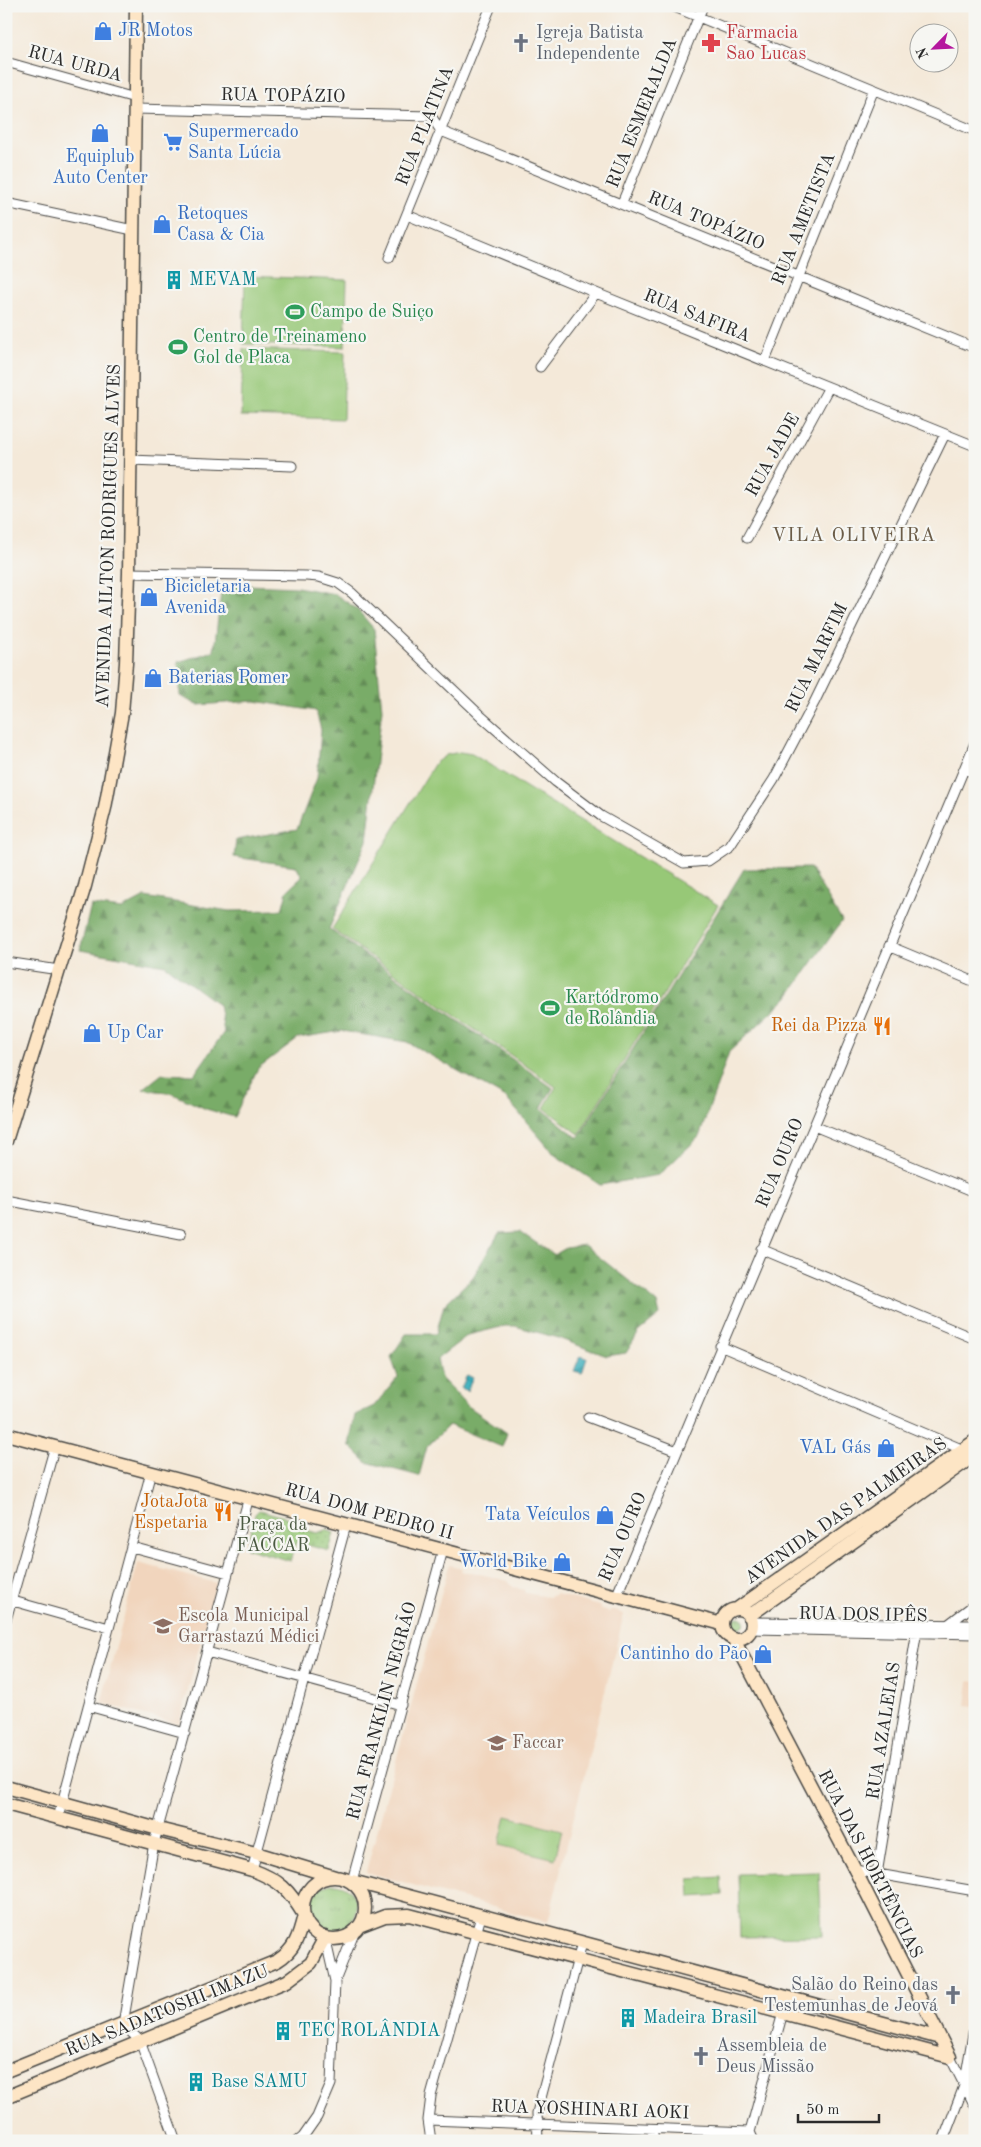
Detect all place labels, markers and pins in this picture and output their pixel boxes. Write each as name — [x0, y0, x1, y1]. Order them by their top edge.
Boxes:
shop icon: JR Motos — [92, 20, 114, 42]
place label: JR Motos — [118, 22, 193, 40]
place label: Igreja Batista Independente — [536, 24, 644, 63]
place label: Farmacia Sao Lucas — [726, 24, 806, 63]
church icon: Igreja Batista Independente — [510, 32, 532, 54]
pharmacy icon: Farmacia Sao Lucas — [700, 32, 722, 54]
shop icon: Equiplub Auto Center — [89, 122, 111, 144]
place label: Supermercado Santa Lúcia — [188, 123, 299, 162]
supermarket icon: Supermercado Santa Lúcia — [162, 131, 184, 153]
place label: Equiplub Auto Center — [52, 148, 148, 187]
place label: Retoques Casa & Cia — [177, 205, 265, 244]
shop icon: Retoques Casa & Cia — [151, 213, 173, 235]
building icon: MEVAM — [163, 269, 185, 291]
place label: MEVAM — [189, 271, 257, 289]
sports icon: Campo de Suiço — [284, 301, 306, 323]
place label: Campo de Suiço — [310, 303, 434, 321]
place label: Centro de Treinameno Gol de Placa — [193, 328, 367, 367]
sports icon: Centro de Treinameno Gol de Placa — [167, 336, 189, 358]
place label: Bicicletaria Avenida — [164, 578, 251, 617]
shop icon: Bicicletaria Avenida — [138, 586, 160, 608]
shop icon: Baterias Pomer — [142, 667, 164, 689]
place label: Baterias Pomer — [168, 669, 289, 687]
place label: Kartódromo de Rolândia — [565, 989, 659, 1028]
sports icon: Kartódromo de Rolândia — [539, 997, 561, 1019]
restaurant icon: Rei da Pizza — [871, 1015, 893, 1037]
place label: Rei da Pizza — [771, 1017, 867, 1035]
shop icon: Up Car — [81, 1022, 103, 1044]
place label: Up Car — [107, 1024, 164, 1042]
shop icon: VAL Gás — [875, 1437, 897, 1459]
place label: VAL Gás — [799, 1439, 871, 1457]
place label: JotaJota Espetaria — [134, 1493, 208, 1532]
restaurant icon: JotaJota Espetaria — [212, 1501, 234, 1523]
shop icon: Tata Veículos — [594, 1504, 616, 1526]
place label: Tata Veículos — [485, 1506, 590, 1524]
shop icon: World Bike — [551, 1551, 573, 1573]
place label: World Bike — [459, 1553, 547, 1571]
place label: Escola Municipal Garrastazú Médici — [178, 1607, 320, 1646]
school or university icon: Escola Municipal Garrastazú Médici — [152, 1615, 174, 1637]
shop icon: Cantinho do Pão — [752, 1643, 774, 1665]
place label: Cantinho do Pão — [620, 1645, 748, 1663]
school or university icon: Faccar — [486, 1732, 508, 1754]
place label: Faccar — [512, 1734, 564, 1752]
place label: Salão do Reino das Testemunhas de Jeová — [764, 1976, 938, 2015]
church icon: Salão do Reino das Testemunhas de Jeová — [942, 1984, 964, 2006]
building icon: Madeira Brasil — [617, 2007, 639, 2029]
place label: Madeira Brasil — [643, 2009, 757, 2027]
place label: TEC ROLÂNDIA — [298, 2018, 441, 2040]
building icon: TEC ROLÂNDIA — [272, 2020, 294, 2042]
place label: Assembleia de Deus Missão — [716, 2037, 827, 2076]
church icon: Assembleia de Deus Missão — [690, 2045, 712, 2067]
building icon: Base SAMU — [185, 2071, 207, 2093]
place label: Base SAMU — [211, 2073, 307, 2091]

